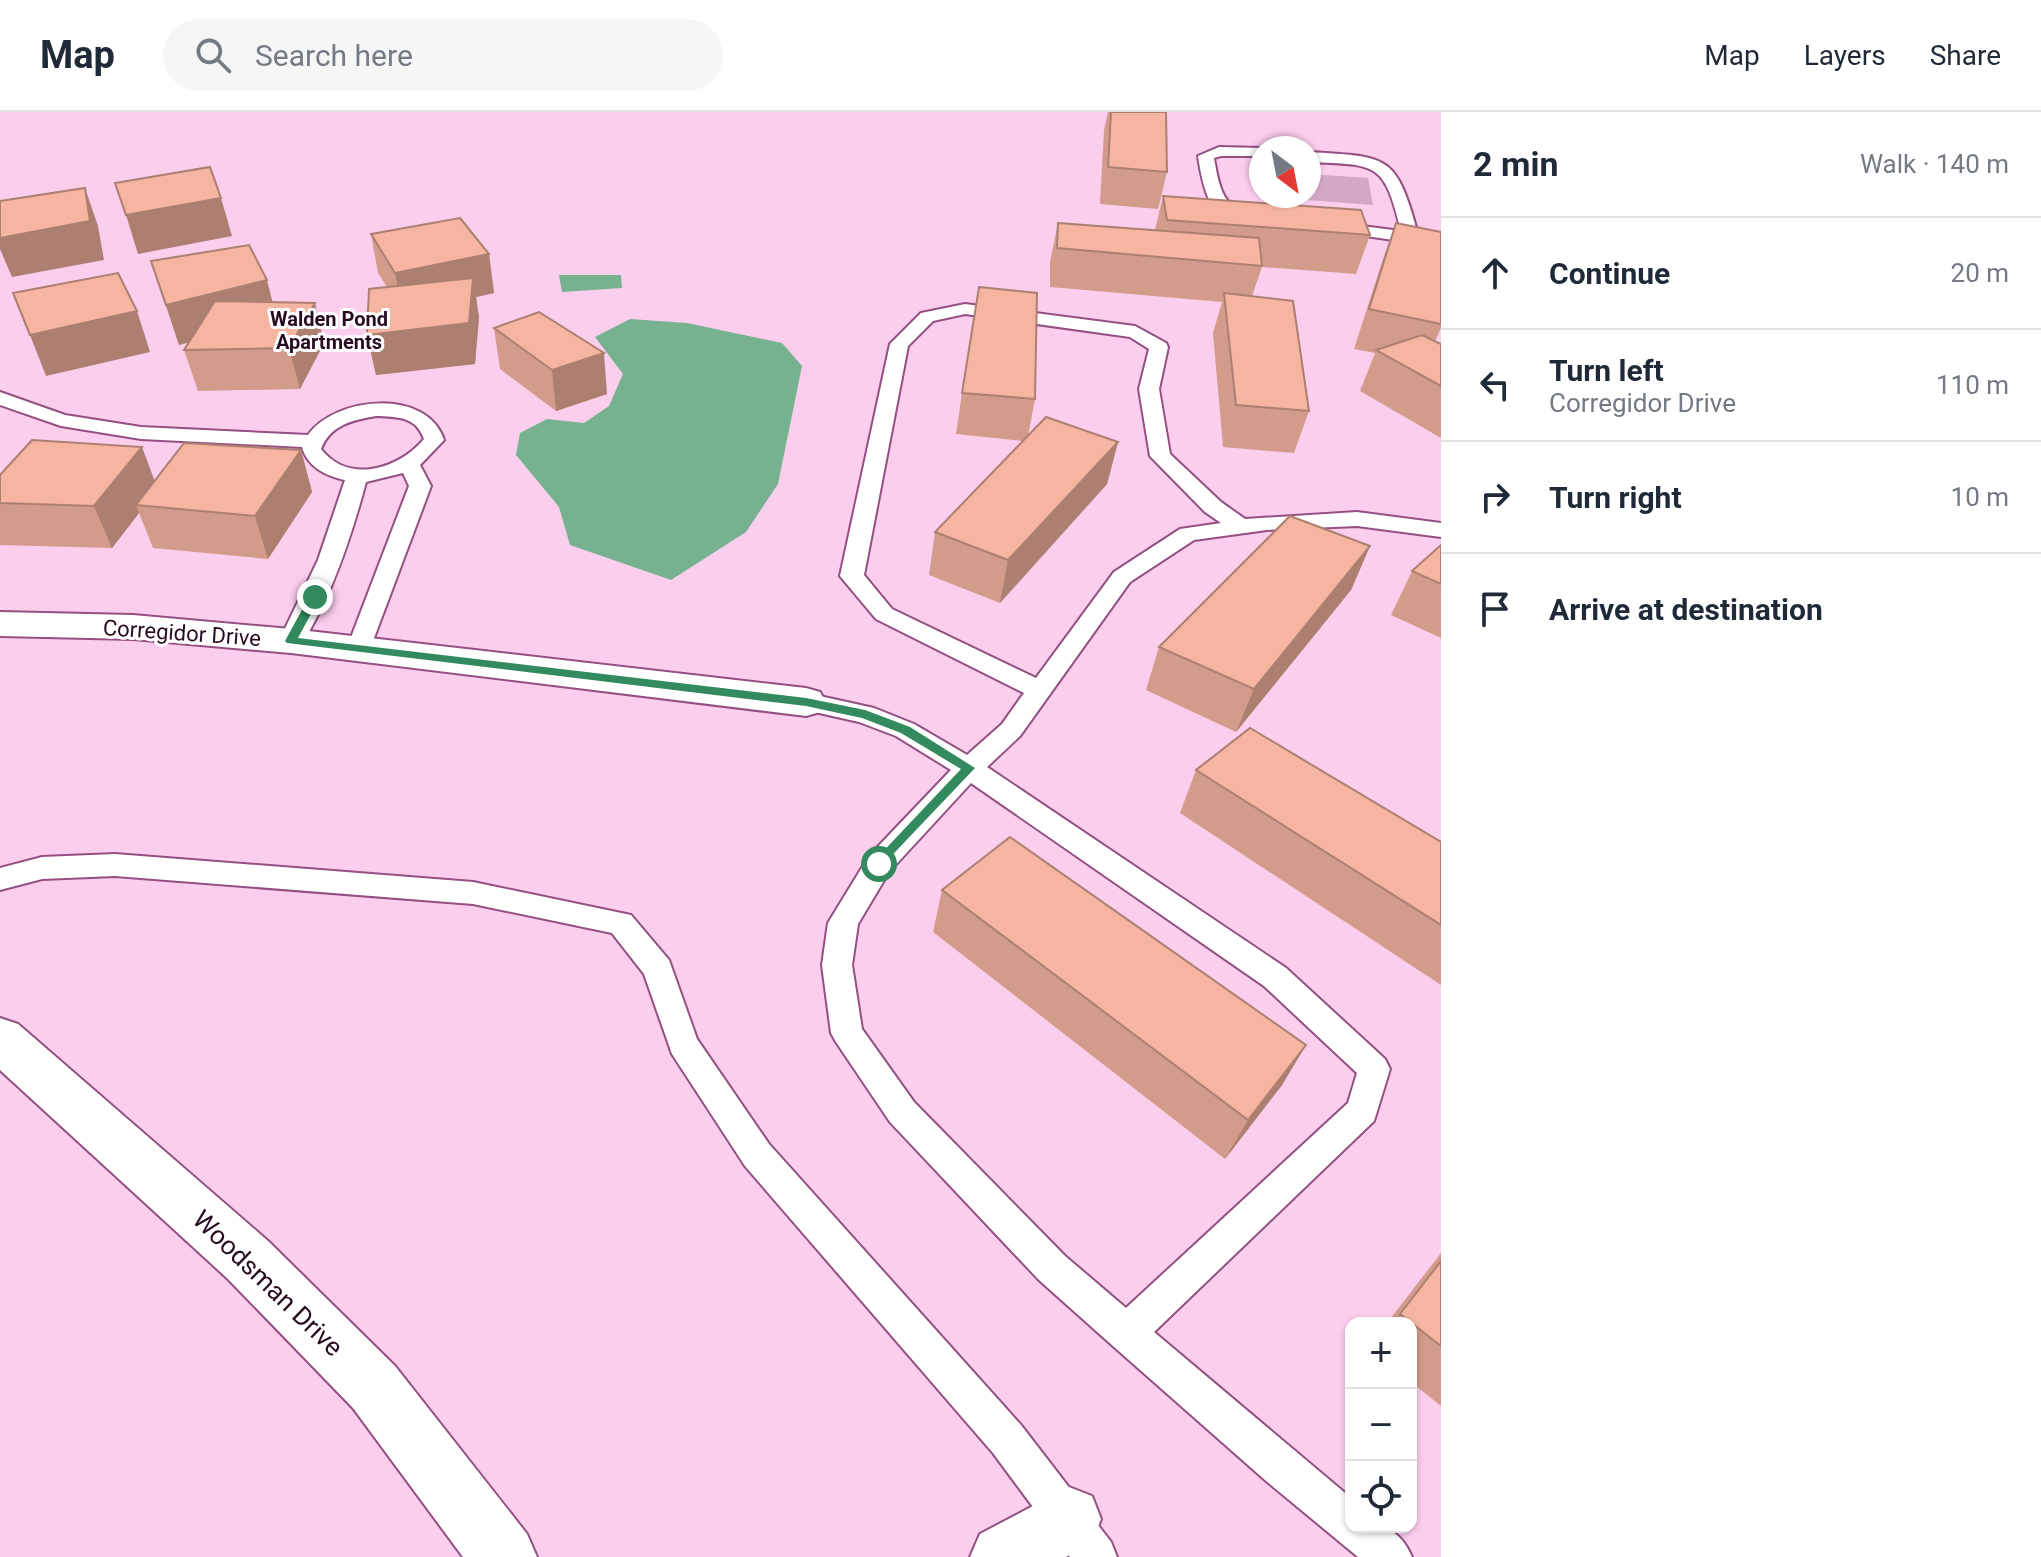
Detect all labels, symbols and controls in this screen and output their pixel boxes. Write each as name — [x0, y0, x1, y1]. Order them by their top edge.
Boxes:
search box — [163, 19, 723, 91]
text: Map — [40, 33, 115, 77]
icon: search — [191, 33, 235, 77]
text: Search here — [255, 38, 413, 73]
text: Map — [1704, 39, 1760, 72]
text: Layers — [1804, 39, 1886, 72]
text: Share — [1930, 39, 2001, 72]
north arrow — [1249, 136, 1321, 208]
text: 2 min — [1473, 144, 1558, 184]
text: Walk · 140 m — [1860, 149, 2009, 179]
icon: ahead — [1473, 251, 1517, 295]
text: Continue — [1549, 256, 1670, 291]
text: 20 m — [1951, 258, 2009, 288]
district label: Walden Pond Apartments — [270, 307, 388, 354]
text: Turn left — [1549, 353, 1664, 388]
icon: left — [1473, 363, 1517, 407]
text: 110 m — [1936, 370, 2009, 400]
text: Corregidor Drive — [1549, 388, 1736, 418]
icon: right — [1473, 475, 1517, 519]
text: Turn right — [1549, 480, 1682, 515]
text: 10 m — [1951, 482, 2009, 512]
route end — [297, 579, 333, 615]
icon: arrive — [1473, 587, 1517, 631]
text: Arrive at destination — [1549, 592, 1823, 627]
street label: Corregidor Drive — [102, 615, 262, 651]
route start — [861, 846, 897, 882]
street label: Woodsman Drive — [187, 1204, 349, 1362]
map controls — [1345, 1317, 1417, 1533]
button: + — [1345, 1317, 1417, 1389]
button: − — [1345, 1389, 1417, 1461]
button: locate — [1345, 1461, 1417, 1533]

